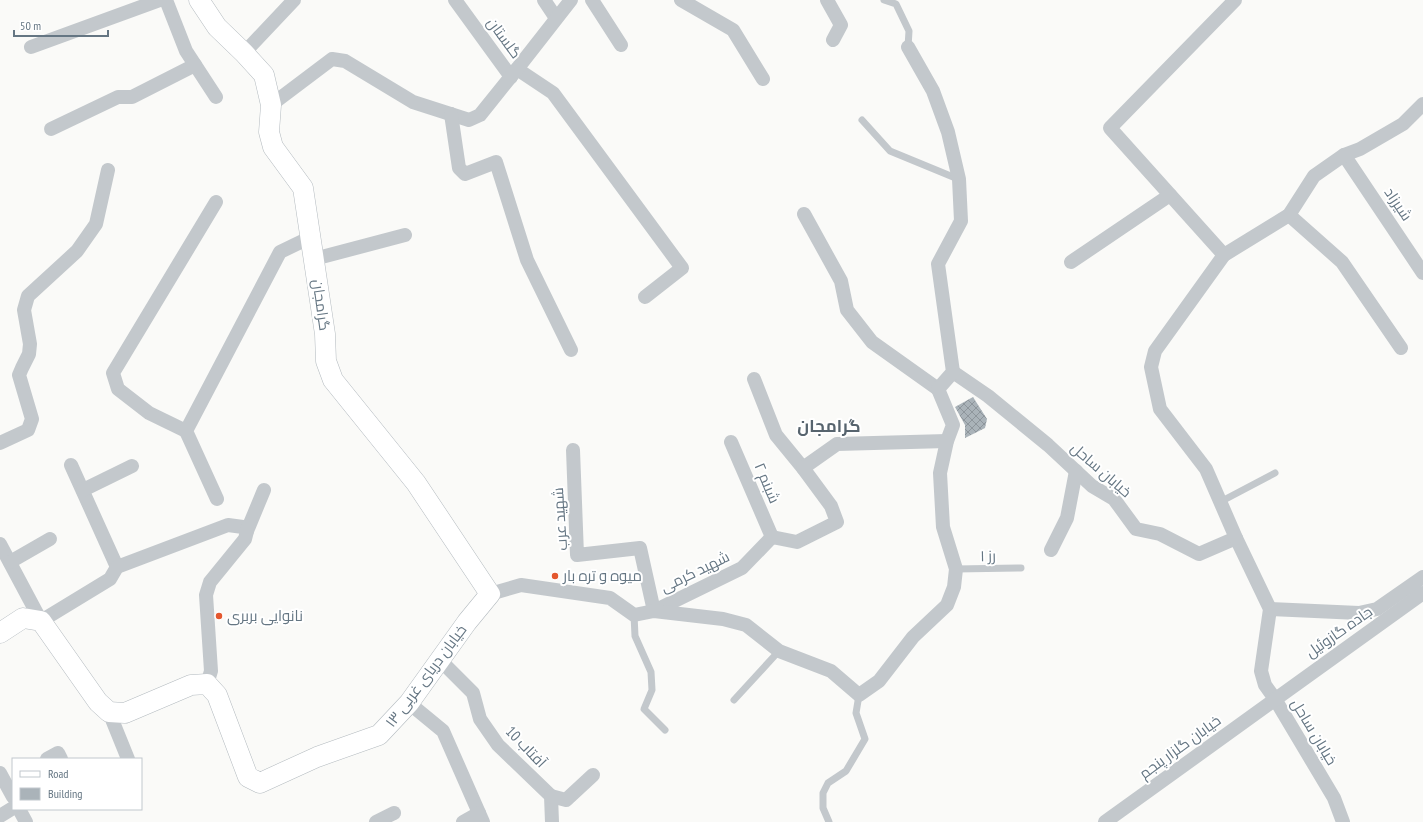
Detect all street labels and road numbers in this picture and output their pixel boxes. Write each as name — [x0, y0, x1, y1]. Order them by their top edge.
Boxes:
street label: گلستان — [482, 13, 526, 63]
street label: شیرزاد — [1380, 183, 1417, 224]
street label: گرامجان — [307, 278, 335, 332]
street label: خیابان ساحل — [1066, 438, 1136, 502]
street label: شبنم ۲ — [750, 460, 784, 506]
street label: شهید عرب — [548, 487, 572, 551]
street label: رز ۱ — [980, 546, 996, 565]
street label: شهید کرمی — [657, 547, 733, 597]
street label: جاده گازوئیل — [1302, 602, 1376, 662]
street label: خیابان دریای غربی ۱۳ — [381, 621, 471, 731]
street label: خیابان ساحل — [1286, 695, 1342, 769]
street label: خیابان گلزار پنجم — [1135, 711, 1225, 783]
street label: آفتاب 10 — [502, 722, 551, 771]

